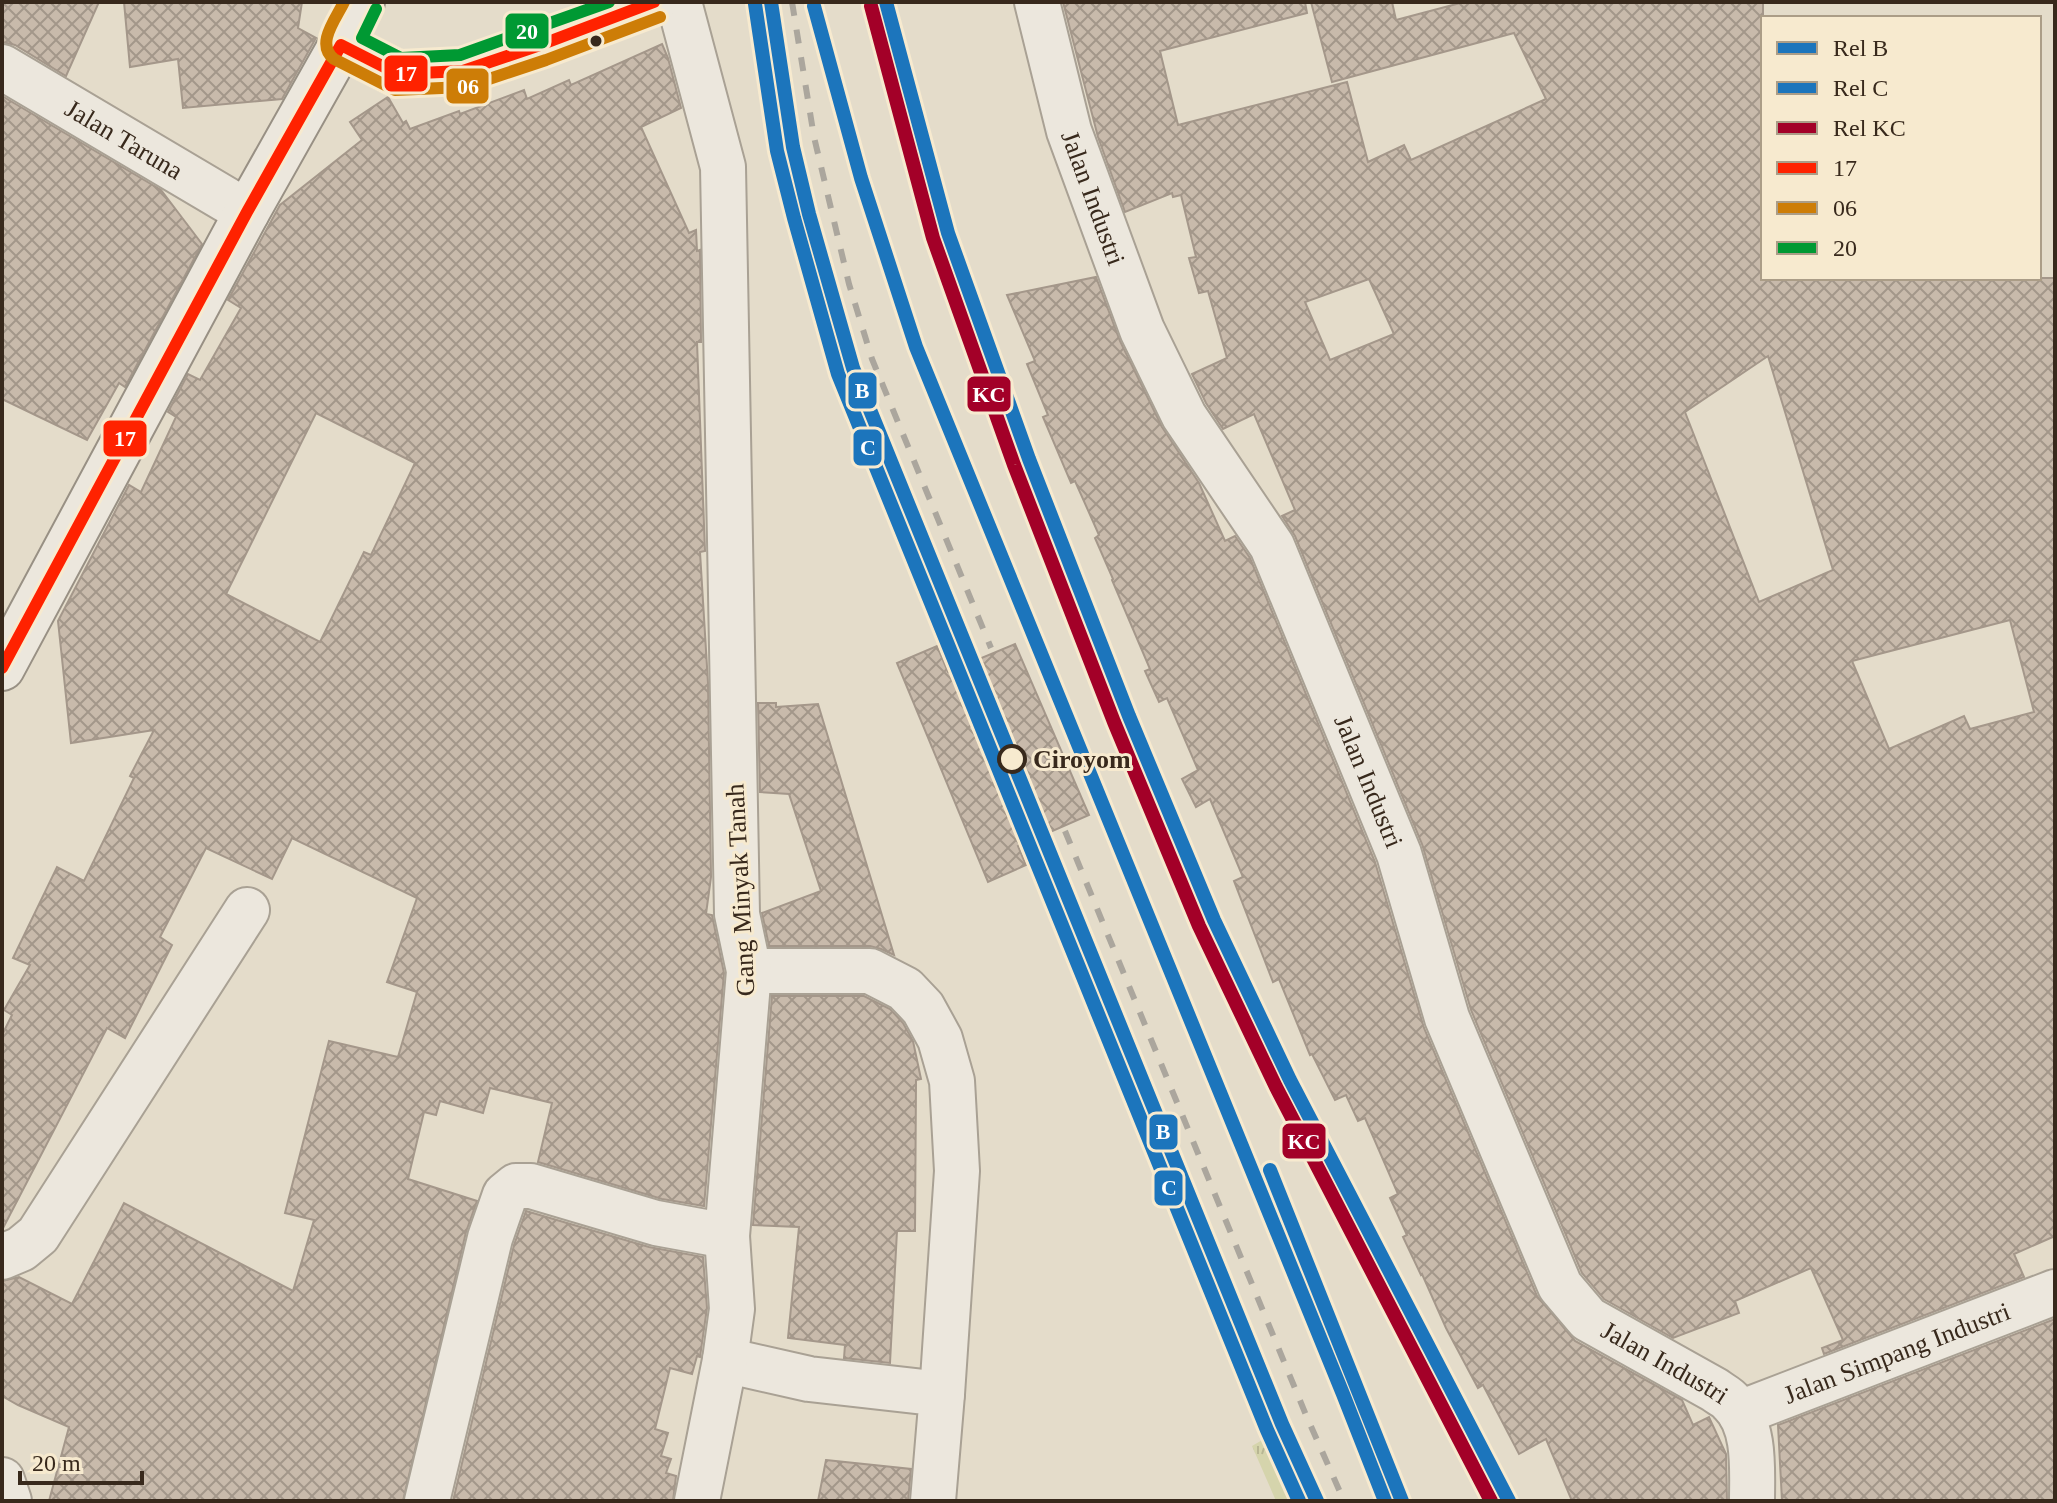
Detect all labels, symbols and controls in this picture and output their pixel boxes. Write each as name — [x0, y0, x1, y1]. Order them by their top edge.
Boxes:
line badge: 20 — [504, 12, 550, 50]
legend — [1761, 16, 2041, 280]
text: 20 — [516, 19, 538, 44]
unlabelled marker — [588, 33, 604, 49]
text: Rel B — [1833, 35, 1888, 61]
line badge: 17 — [383, 54, 429, 93]
text: 17 — [395, 61, 417, 86]
line badge: 06 — [445, 67, 490, 105]
text: 06 — [457, 74, 479, 99]
text: Rel C — [1833, 75, 1888, 101]
street label: Jalan Taruna — [60, 94, 188, 186]
text: Rel KC — [1833, 115, 1906, 141]
street label: Jalan Industri — [1055, 127, 1131, 269]
text: 17 — [1833, 155, 1857, 181]
text: 06 — [1833, 195, 1857, 221]
text: 20 — [1833, 235, 1857, 261]
line badge: B — [847, 371, 878, 410]
line badge: KC — [966, 375, 1012, 413]
text: B — [855, 378, 870, 403]
text: KC — [973, 382, 1006, 407]
line badge: 17 — [102, 419, 148, 458]
text: 17 — [114, 426, 136, 451]
line badge: C — [852, 428, 883, 467]
text: C — [860, 435, 876, 460]
street label: Jalan Industri — [1328, 711, 1409, 852]
marker: Ciroyom — [998, 745, 1026, 773]
place label: Ciroyom — [1033, 745, 1131, 774]
street label: Gang Minyak Tanah — [720, 783, 761, 997]
line badge: B — [1148, 1113, 1179, 1151]
text: B — [1156, 1119, 1171, 1144]
line badge: KC — [1281, 1122, 1327, 1160]
text: KC — [1288, 1129, 1321, 1154]
line badge: C — [1153, 1169, 1184, 1207]
text: C — [1161, 1175, 1177, 1200]
street label: Jalan Simpang Industri — [1780, 1297, 2014, 1410]
street label: Jalan Industri — [1596, 1315, 1734, 1410]
scale bar — [20, 1435, 142, 1485]
text: 20 m — [32, 1450, 81, 1476]

